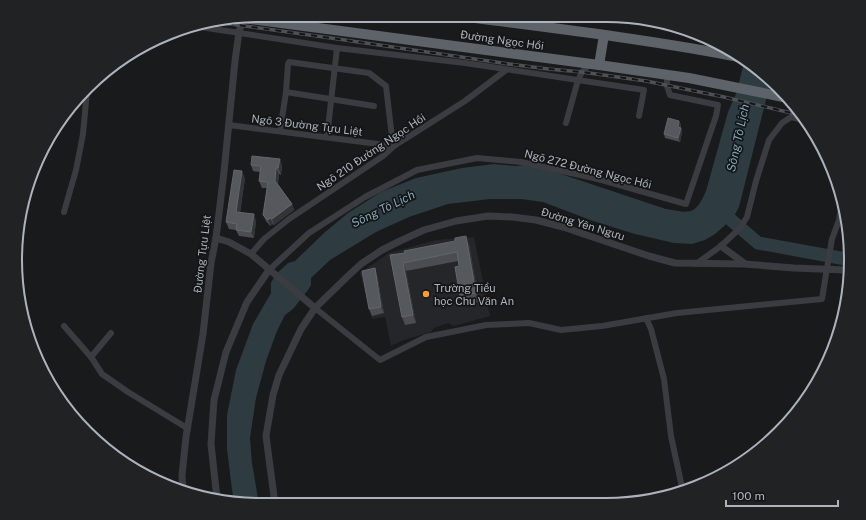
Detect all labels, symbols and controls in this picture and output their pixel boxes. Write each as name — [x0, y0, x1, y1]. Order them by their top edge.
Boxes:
street label: Đường Ngọc Hồi — [459, 28, 545, 52]
water label: Sông Tô Lịch — [724, 103, 752, 173]
street label: Ngõ 210 Đường Ngọc Hồi — [314, 111, 428, 193]
street label: Ngõ 3 Đường Tựu Liệt — [251, 112, 363, 138]
street label: Ngõ 272 Đường Ngọc Hồi — [523, 147, 653, 191]
water label: Sông Tô Lịch — [349, 187, 417, 230]
street label: Đường Yên Ngưu — [540, 206, 626, 242]
street label: Đường Tựu Liệt — [191, 214, 213, 294]
place label: Trường Tiểu học Chu Văn An — [434, 282, 514, 307]
marker: Trường Tiểu học Chu Văn An — [421, 289, 431, 299]
scale bar — [726, 482, 838, 508]
text: 100 m — [732, 489, 765, 503]

